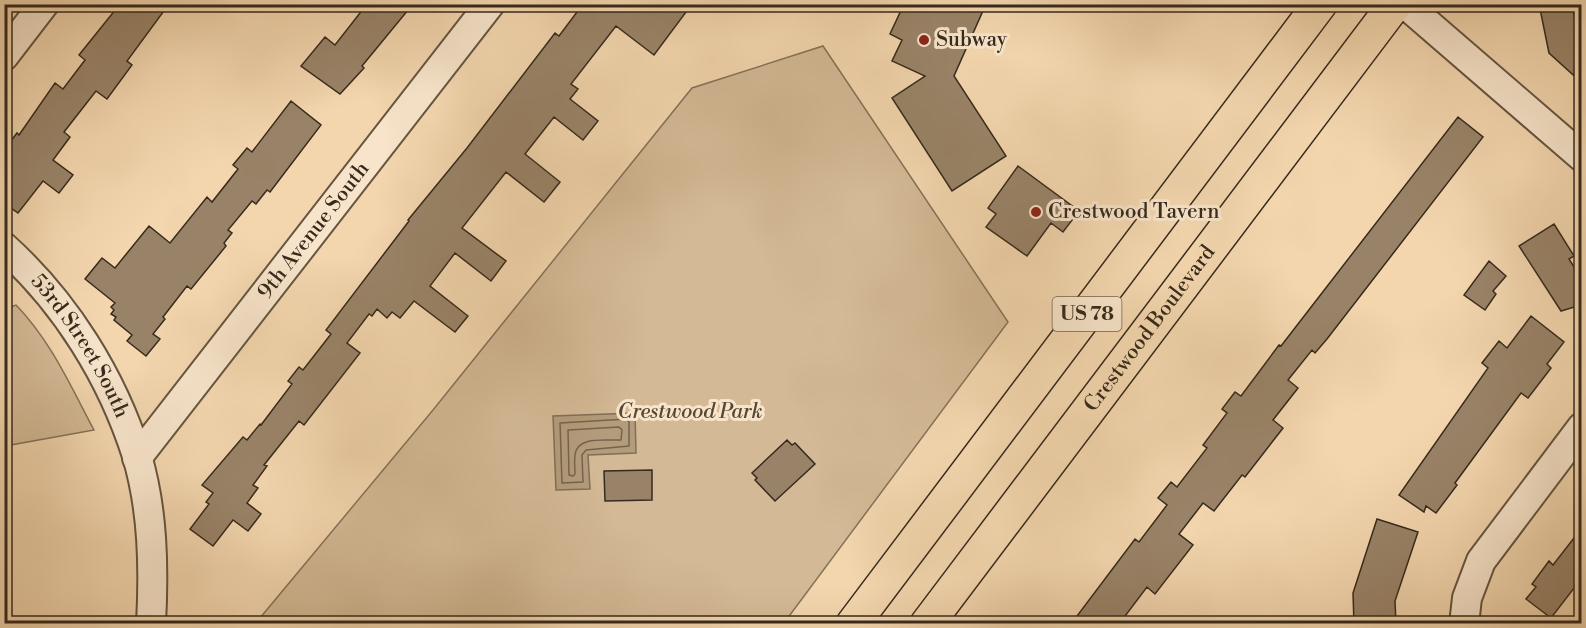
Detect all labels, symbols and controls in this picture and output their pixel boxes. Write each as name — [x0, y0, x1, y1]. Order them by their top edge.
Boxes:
place label: Subway — [936, 27, 1008, 53]
marker: Subway — [917, 33, 931, 47]
street label: 9th Avenue South — [252, 156, 376, 305]
place label: Crestwood Tavern — [1048, 199, 1220, 225]
marker: Crestwood Tavern — [1029, 205, 1043, 219]
street label: Crestwood Boulevard — [1079, 240, 1221, 417]
street label: 53rd Street South — [25, 269, 135, 422]
road number: US 78 — [1052, 297, 1122, 331]
park label: Crestwood Park — [618, 399, 762, 425]

